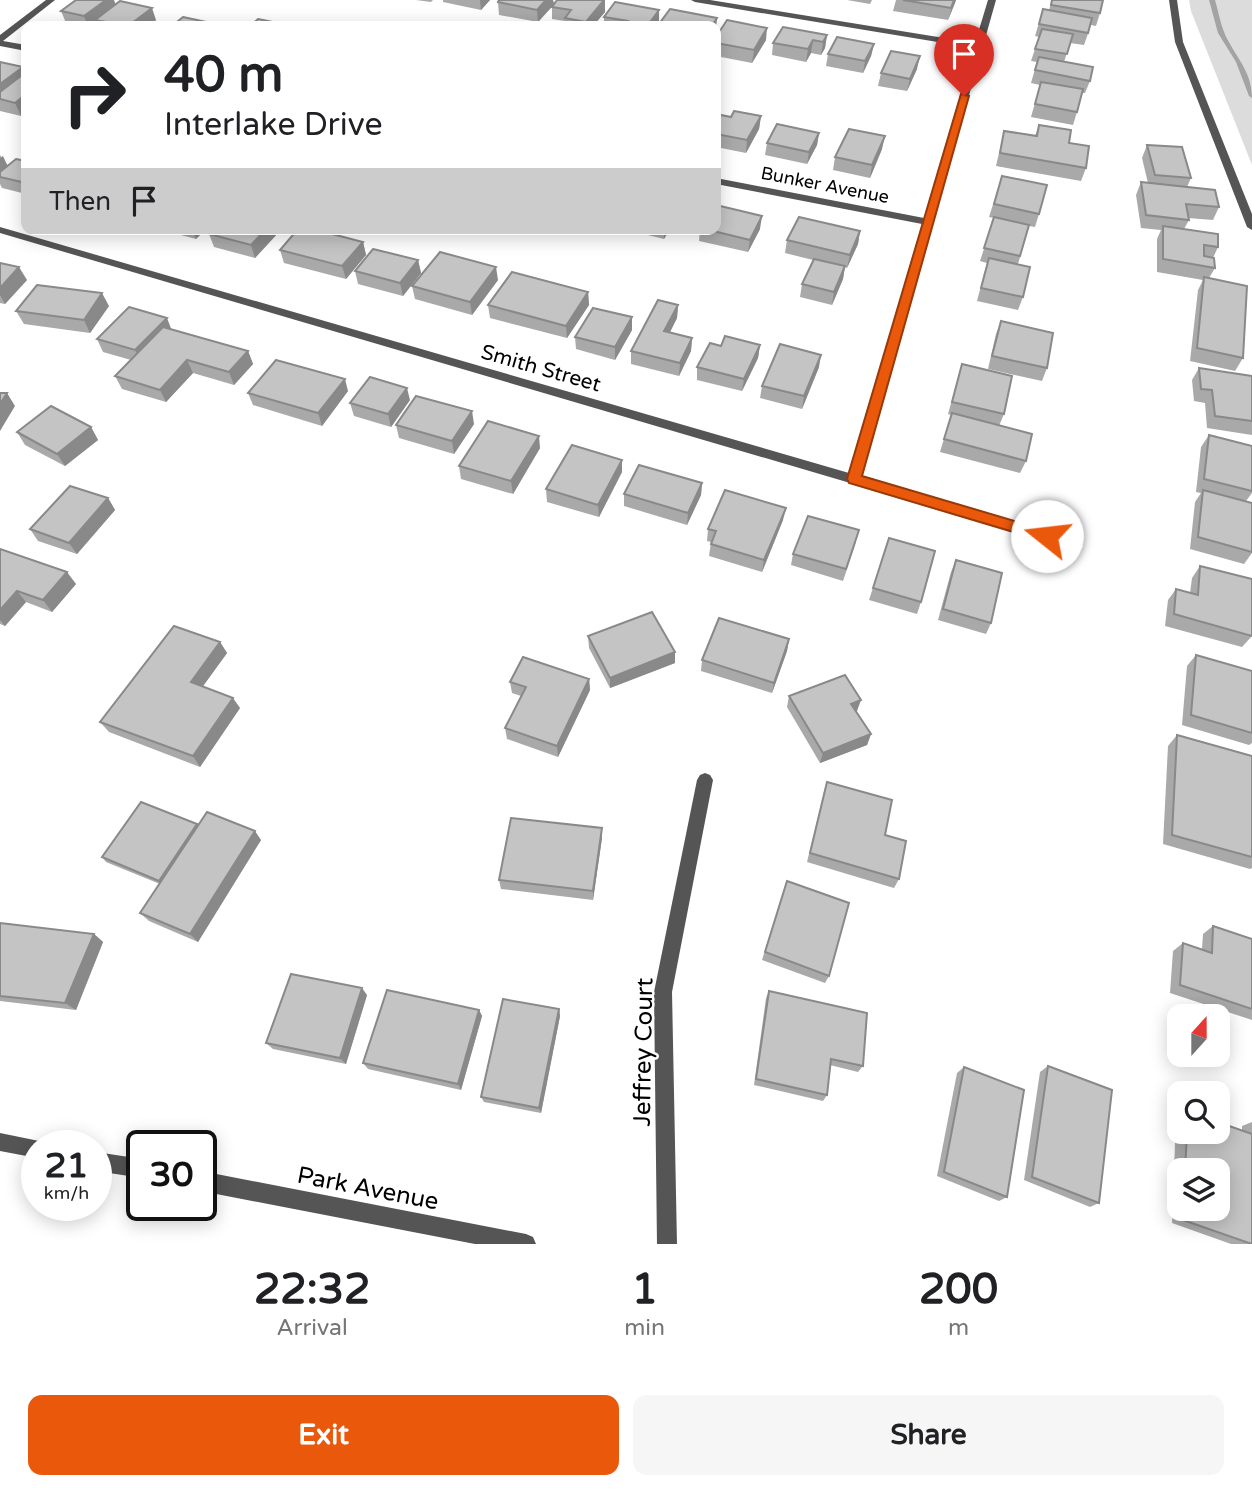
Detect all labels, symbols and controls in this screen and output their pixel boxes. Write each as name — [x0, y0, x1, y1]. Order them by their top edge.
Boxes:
pin — [934, 24, 994, 96]
icon: arrive — [945, 35, 983, 73]
text: 40 m — [164, 46, 283, 105]
icon: right — [49, 49, 140, 140]
text: Interlake Drive — [164, 106, 383, 144]
street label: Bunker Avenue — [759, 162, 891, 208]
icon: arrive — [125, 182, 163, 220]
text: Then — [49, 186, 111, 217]
street label: Smith Street — [478, 339, 604, 398]
position arrow — [1010, 499, 1084, 573]
street label: Jeffrey Court — [628, 977, 659, 1127]
north arrow — [1167, 1004, 1230, 1068]
map controls — [1167, 1004, 1230, 1221]
button: search — [1167, 1081, 1230, 1144]
speed limit sign: 30 — [126, 1130, 217, 1221]
text: 21 — [45, 1145, 88, 1187]
button: layers — [1167, 1158, 1230, 1221]
street label: Park Avenue — [295, 1161, 441, 1216]
text: km/h — [44, 1182, 89, 1204]
text: 22:32 — [254, 1264, 370, 1315]
text: 1 — [631, 1264, 658, 1315]
text: 200 — [919, 1264, 998, 1315]
text: Arrival — [277, 1314, 348, 1342]
text: min — [624, 1314, 665, 1342]
text: m — [948, 1314, 969, 1342]
button: Exit — [28, 1395, 619, 1475]
button: Share — [633, 1395, 1224, 1475]

